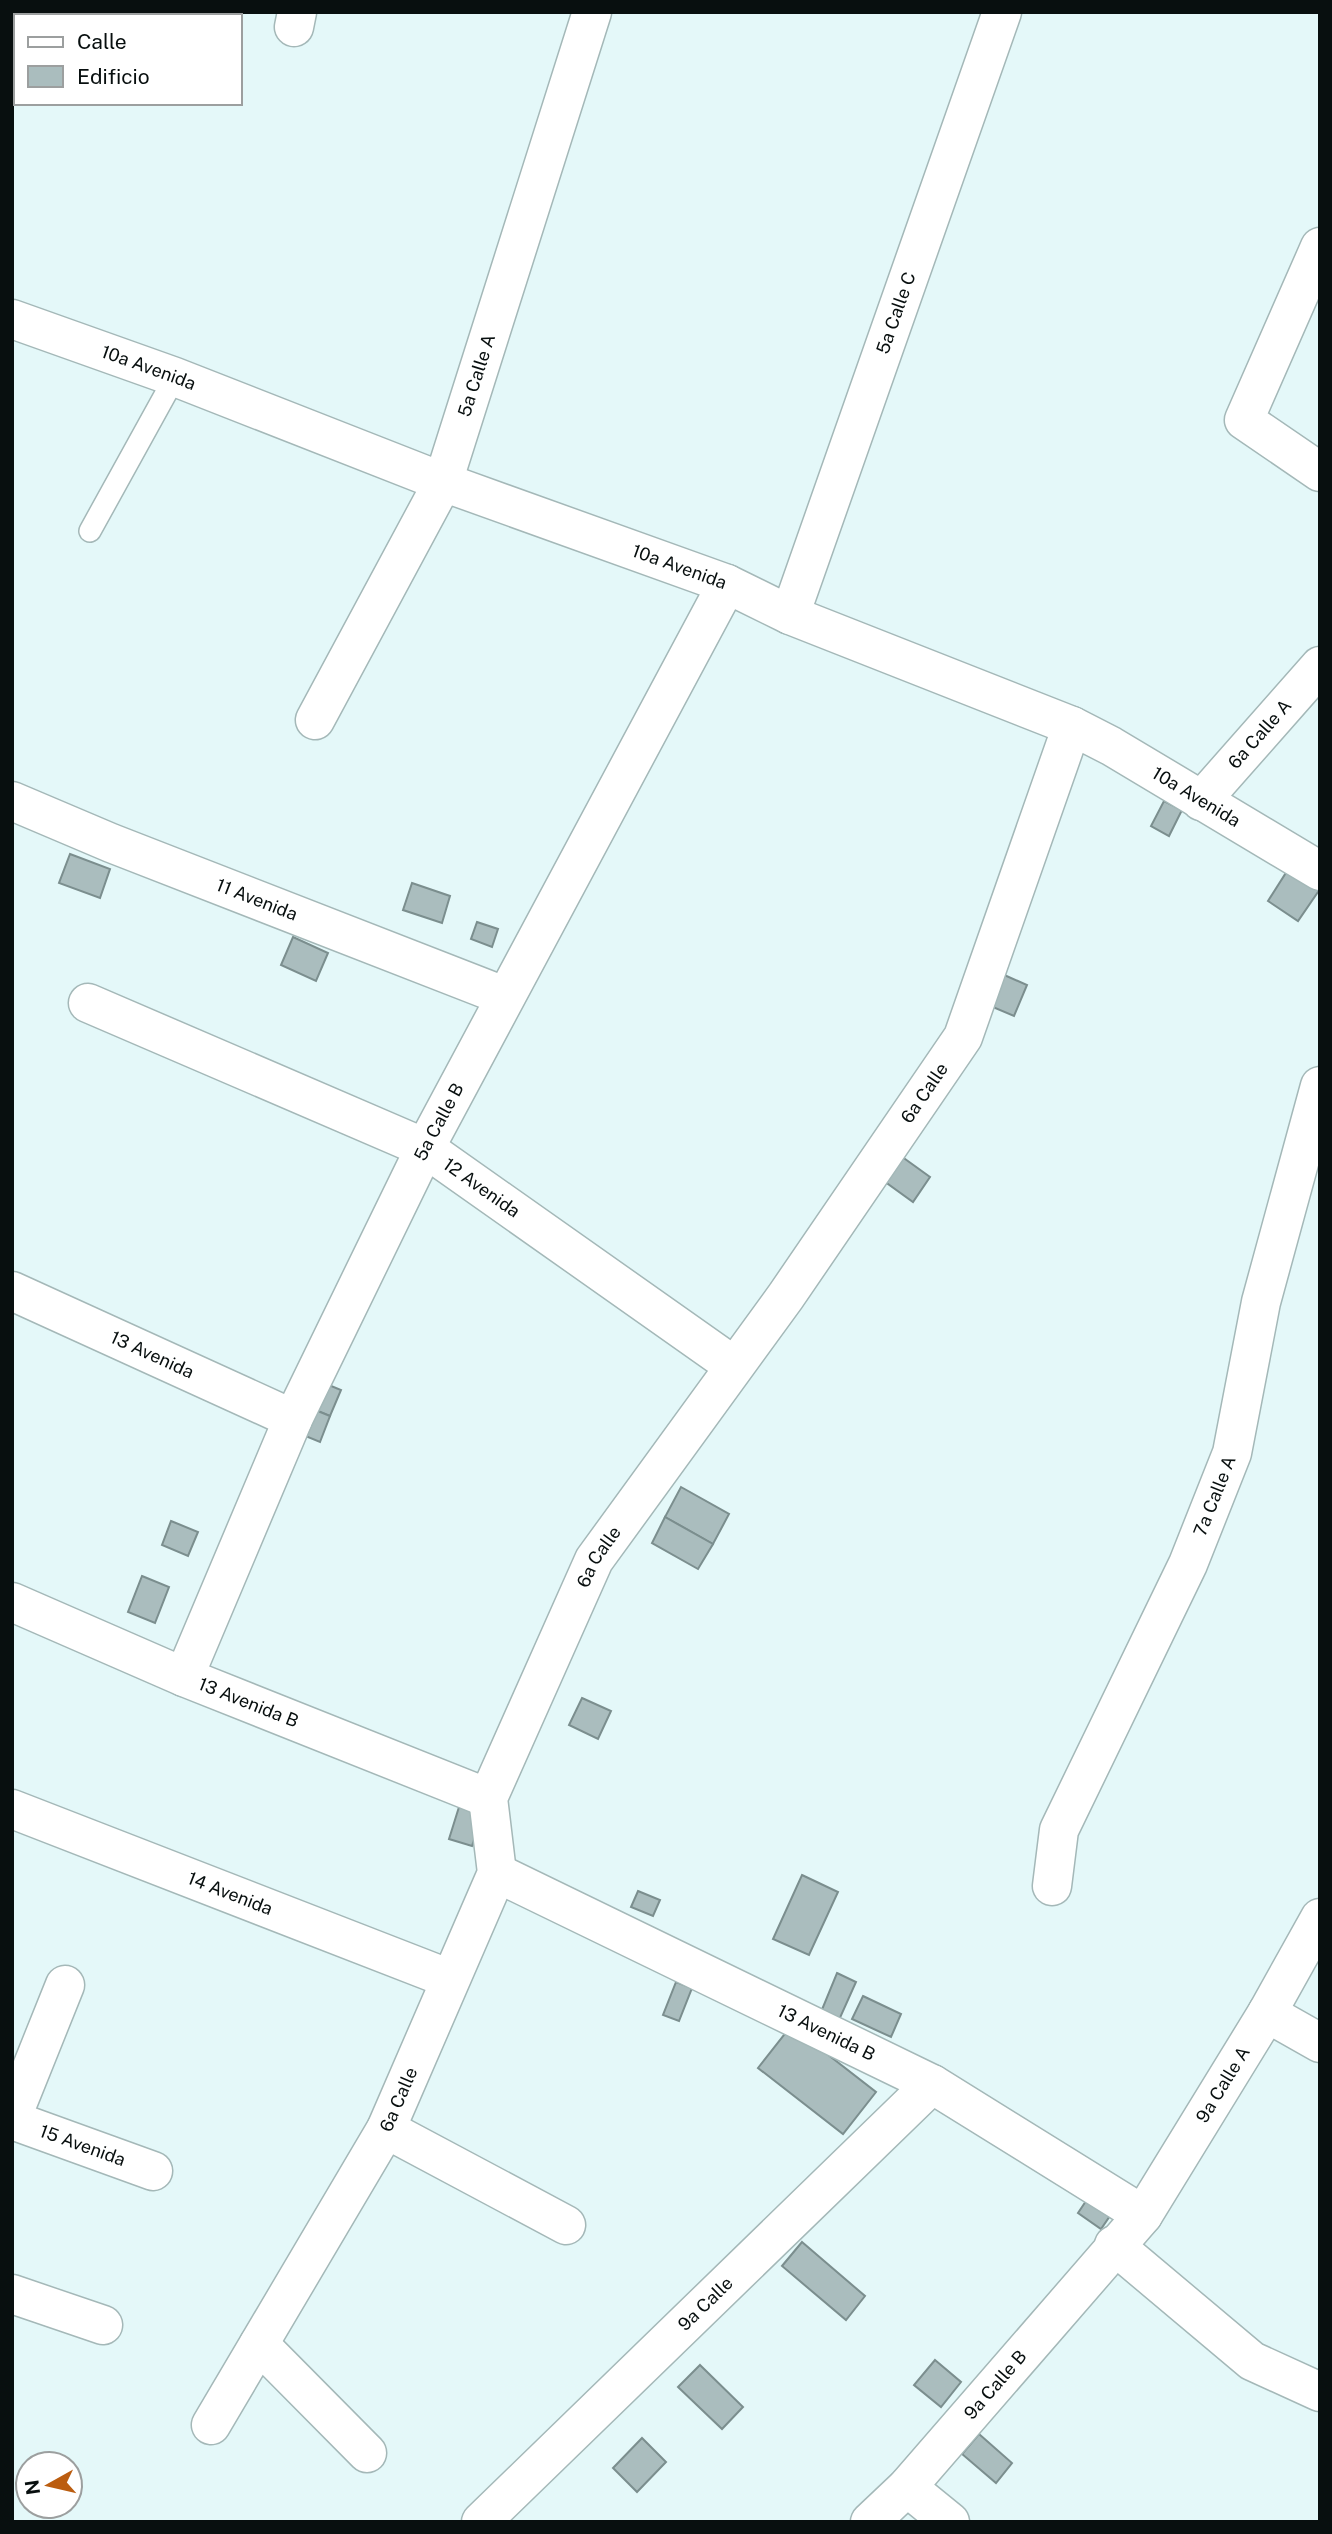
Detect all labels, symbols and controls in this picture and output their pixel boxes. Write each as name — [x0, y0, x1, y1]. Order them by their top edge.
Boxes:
legend — [14, 14, 242, 105]
text: Calle — [77, 29, 127, 54]
text: Edificio — [77, 64, 150, 89]
street label: 5a Calle C — [872, 269, 920, 357]
street label: 5a Calle A — [453, 331, 499, 419]
street label: 10a Avenida — [99, 341, 199, 394]
street label: 10a Avenida — [629, 540, 730, 593]
street label: 6a Calle A — [1223, 695, 1296, 773]
street label: 10a Avenida — [1149, 762, 1244, 831]
street label: 11 Avenida — [213, 874, 301, 925]
street label: 6a Calle — [896, 1059, 952, 1127]
street label: 5a Calle B — [409, 1079, 468, 1164]
street label: 12 Avenida — [439, 1153, 524, 1222]
street label: 13 Avenida — [107, 1326, 197, 1382]
street label: 7a Calle A — [1189, 1452, 1240, 1539]
street label: 6a Calle — [572, 1522, 625, 1591]
street label: 13 Avenida B — [196, 1673, 302, 1732]
street label: 14 Avenida — [185, 1867, 276, 1919]
street label: 13 Avenida B — [774, 2000, 879, 2065]
street label: 9a Calle A — [1191, 2042, 1254, 2126]
street label: 6a Calle — [375, 2064, 422, 2135]
street label: 15 Avenida — [37, 2120, 128, 2170]
street label: 9a Calle — [673, 2272, 737, 2335]
street label: 9a Calle B — [959, 2346, 1031, 2423]
north arrow — [14, 2450, 84, 2520]
text: N — [20, 2478, 44, 2496]

